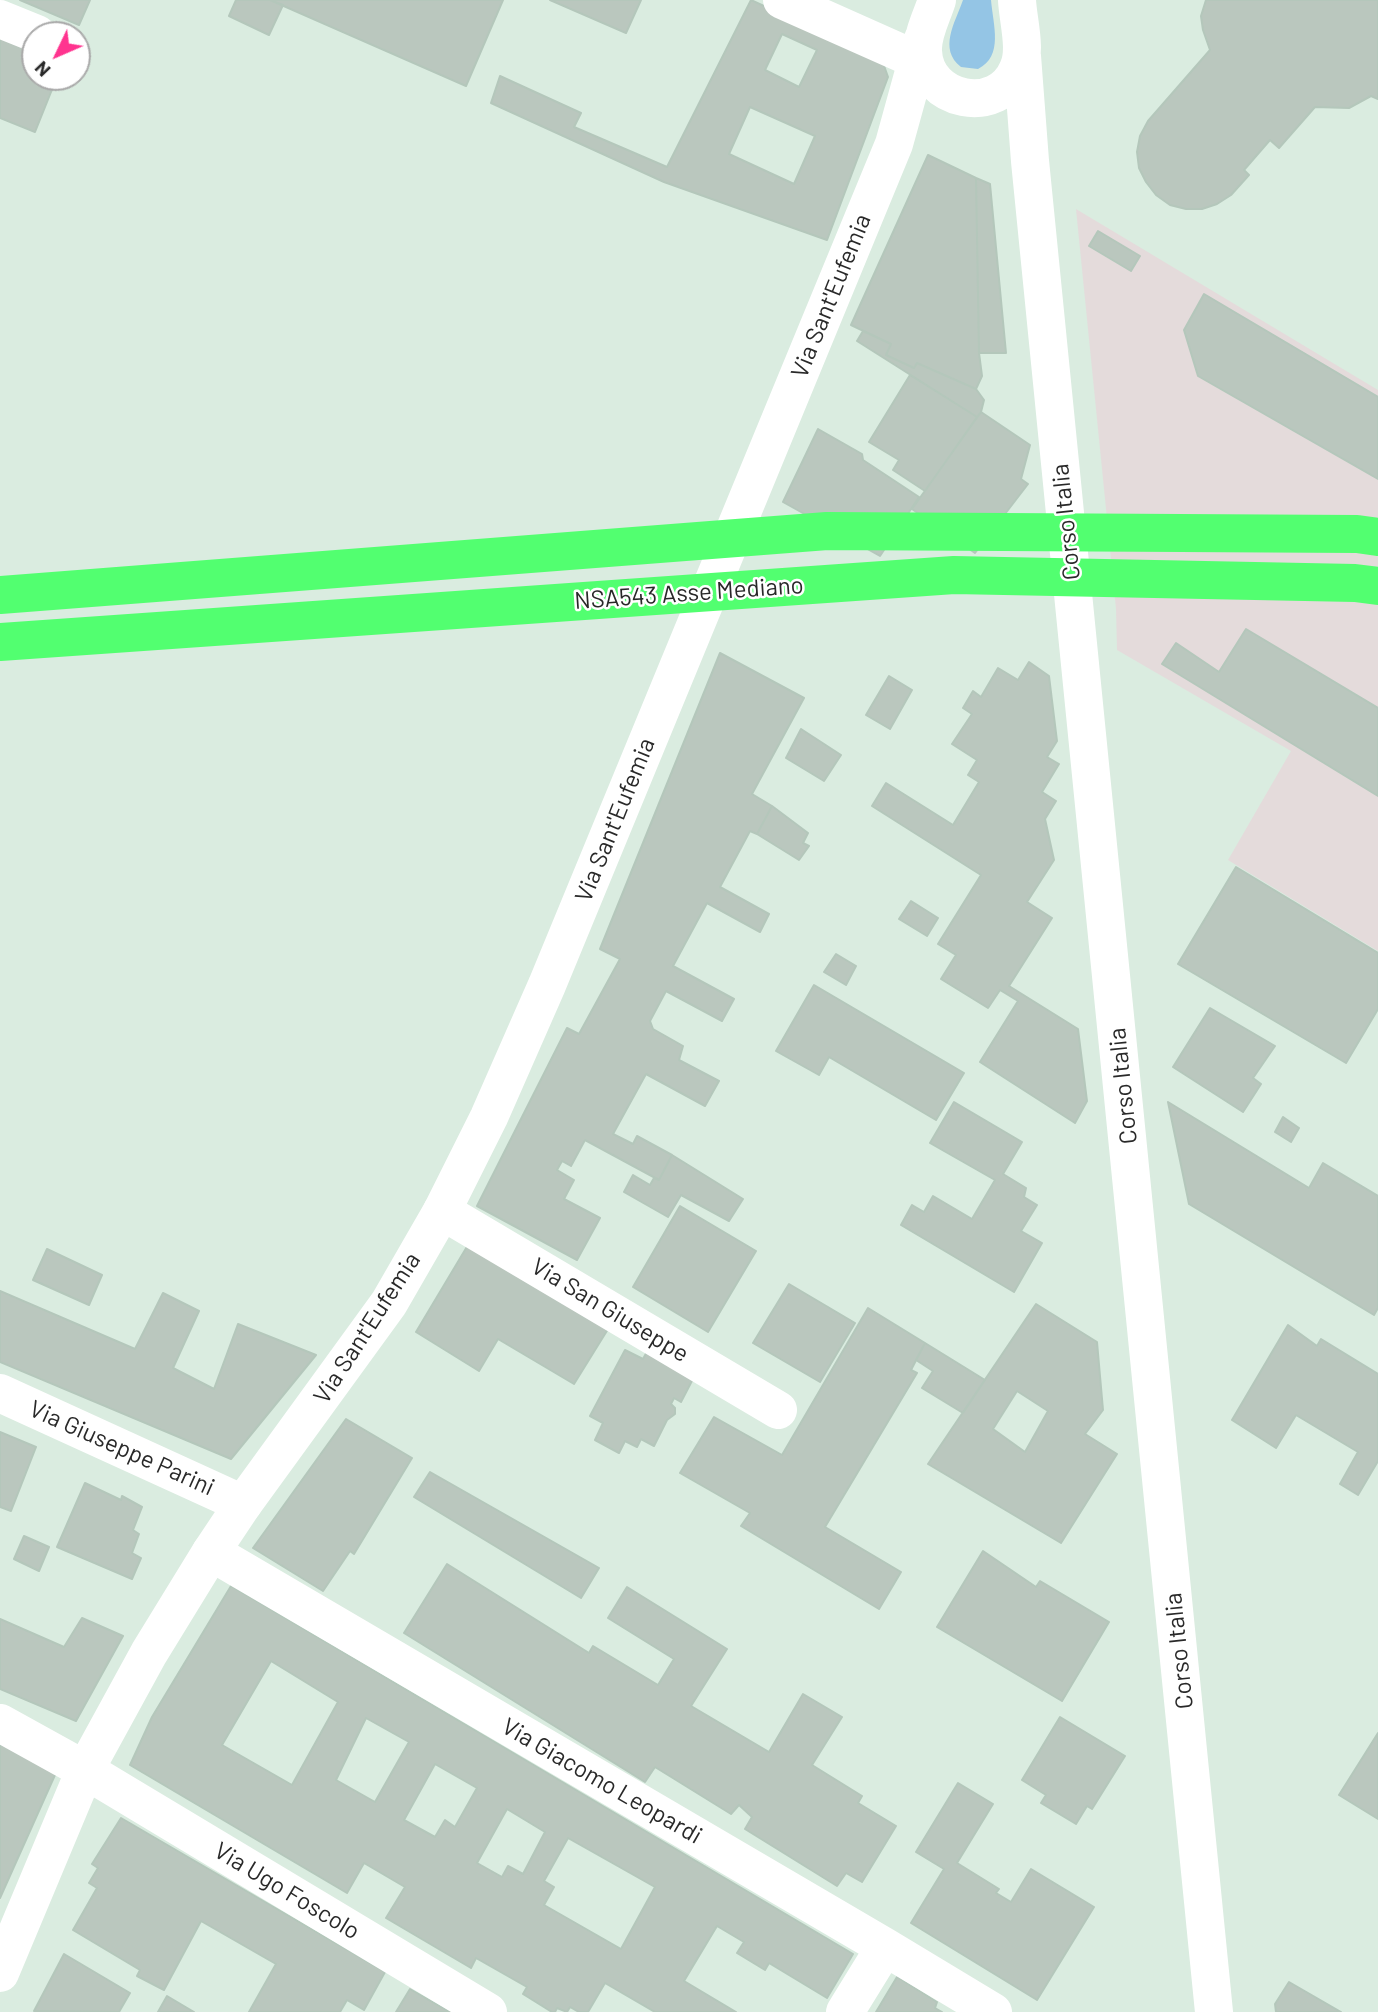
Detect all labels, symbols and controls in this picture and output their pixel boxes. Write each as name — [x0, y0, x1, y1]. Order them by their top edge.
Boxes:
north arrow — [21, 21, 91, 91]
text: N — [29, 57, 55, 82]
street label: Via Sant'Eufemia — [785, 210, 877, 382]
street label: Corso Italia — [1046, 462, 1086, 582]
street label: NSA543 Asse Mediano — [573, 571, 805, 615]
street label: Via Sant'Eufemia — [569, 734, 661, 906]
street label: Corso Italia — [1103, 1026, 1143, 1146]
street label: Via Sant'Eufemia — [307, 1247, 427, 1409]
street label: Via San Giuseppe — [526, 1252, 694, 1368]
street label: Via Giuseppe Parini — [25, 1394, 219, 1502]
street label: Corso Italia — [1159, 1591, 1199, 1711]
street label: Via Giacomo Leopardi — [497, 1712, 707, 1850]
street label: Via Ugo Foscolo — [209, 1836, 365, 1946]

